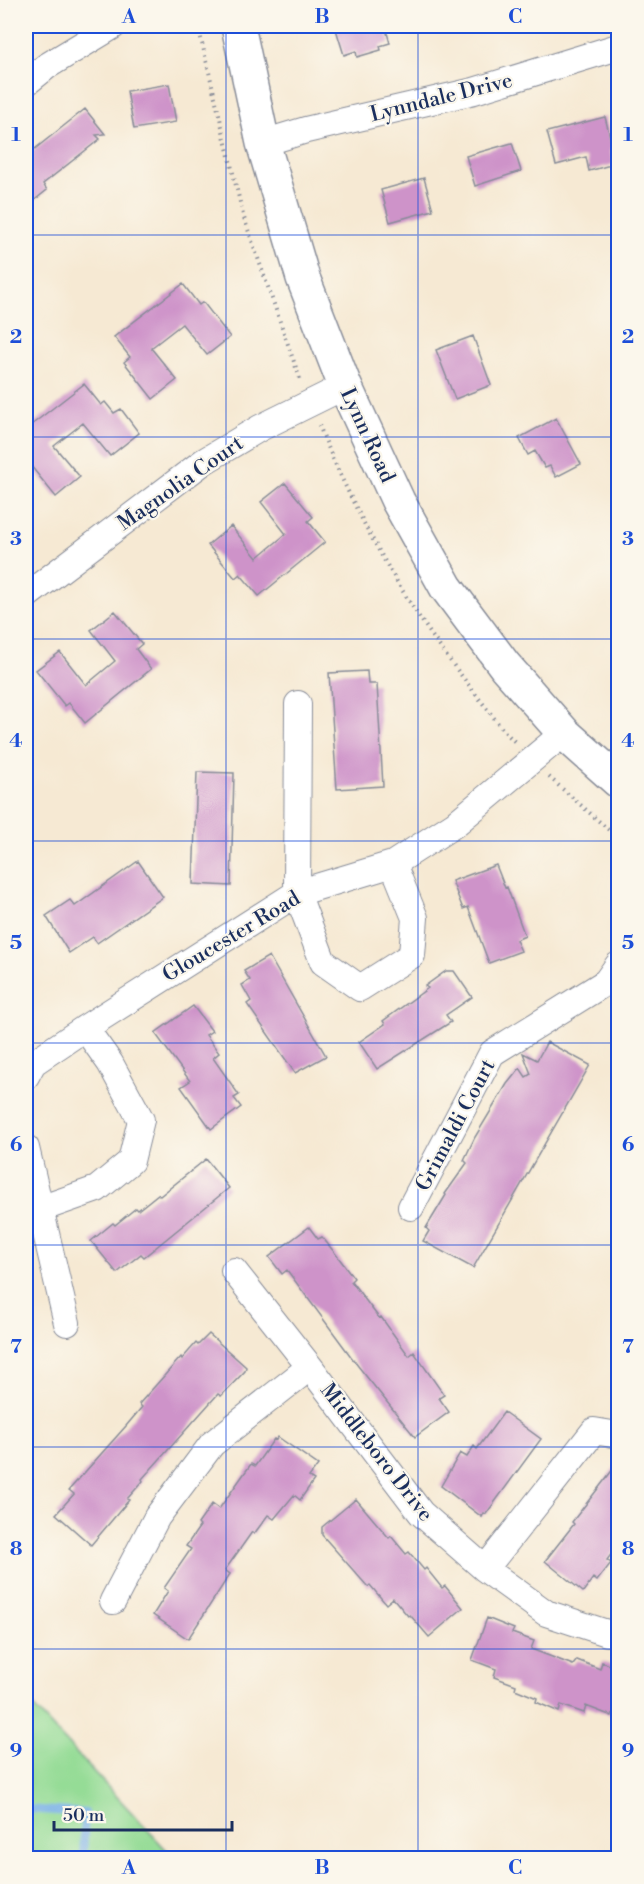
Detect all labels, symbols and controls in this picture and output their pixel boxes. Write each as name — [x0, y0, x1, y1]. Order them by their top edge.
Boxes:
text: A — [121, 5, 137, 30]
text: B — [314, 5, 330, 30]
text: C — [508, 5, 522, 30]
street label: Lynndale Drive — [367, 68, 515, 128]
text: 1 — [11, 123, 21, 148]
text: 1 — [623, 123, 633, 148]
text: 2 — [10, 325, 22, 350]
text: 2 — [622, 325, 634, 350]
street label: Lynn Road — [334, 384, 400, 487]
street label: Magnolia Court — [113, 430, 249, 537]
text: 3 — [10, 527, 22, 552]
text: 3 — [622, 527, 634, 552]
text: 4 — [9, 729, 23, 754]
text: 4 — [621, 729, 635, 754]
street label: Gloucester Road — [158, 886, 305, 988]
text: 5 — [10, 931, 22, 956]
text: 5 — [622, 931, 634, 956]
street label: Grimaldi Court — [410, 1055, 502, 1196]
text: 6 — [10, 1133, 23, 1158]
text: 6 — [622, 1133, 635, 1158]
text: 7 — [10, 1335, 22, 1360]
text: 7 — [622, 1335, 634, 1360]
street label: Middleboro Drive — [314, 1378, 438, 1527]
text: 8 — [10, 1537, 23, 1562]
text: 8 — [622, 1537, 635, 1562]
text: 9 — [10, 1739, 22, 1764]
text: 9 — [622, 1739, 634, 1764]
scale bar — [54, 1794, 232, 1832]
text: 50 m — [63, 1804, 105, 1827]
text: A — [121, 1856, 137, 1881]
text: B — [314, 1856, 330, 1881]
text: C — [508, 1856, 522, 1881]

